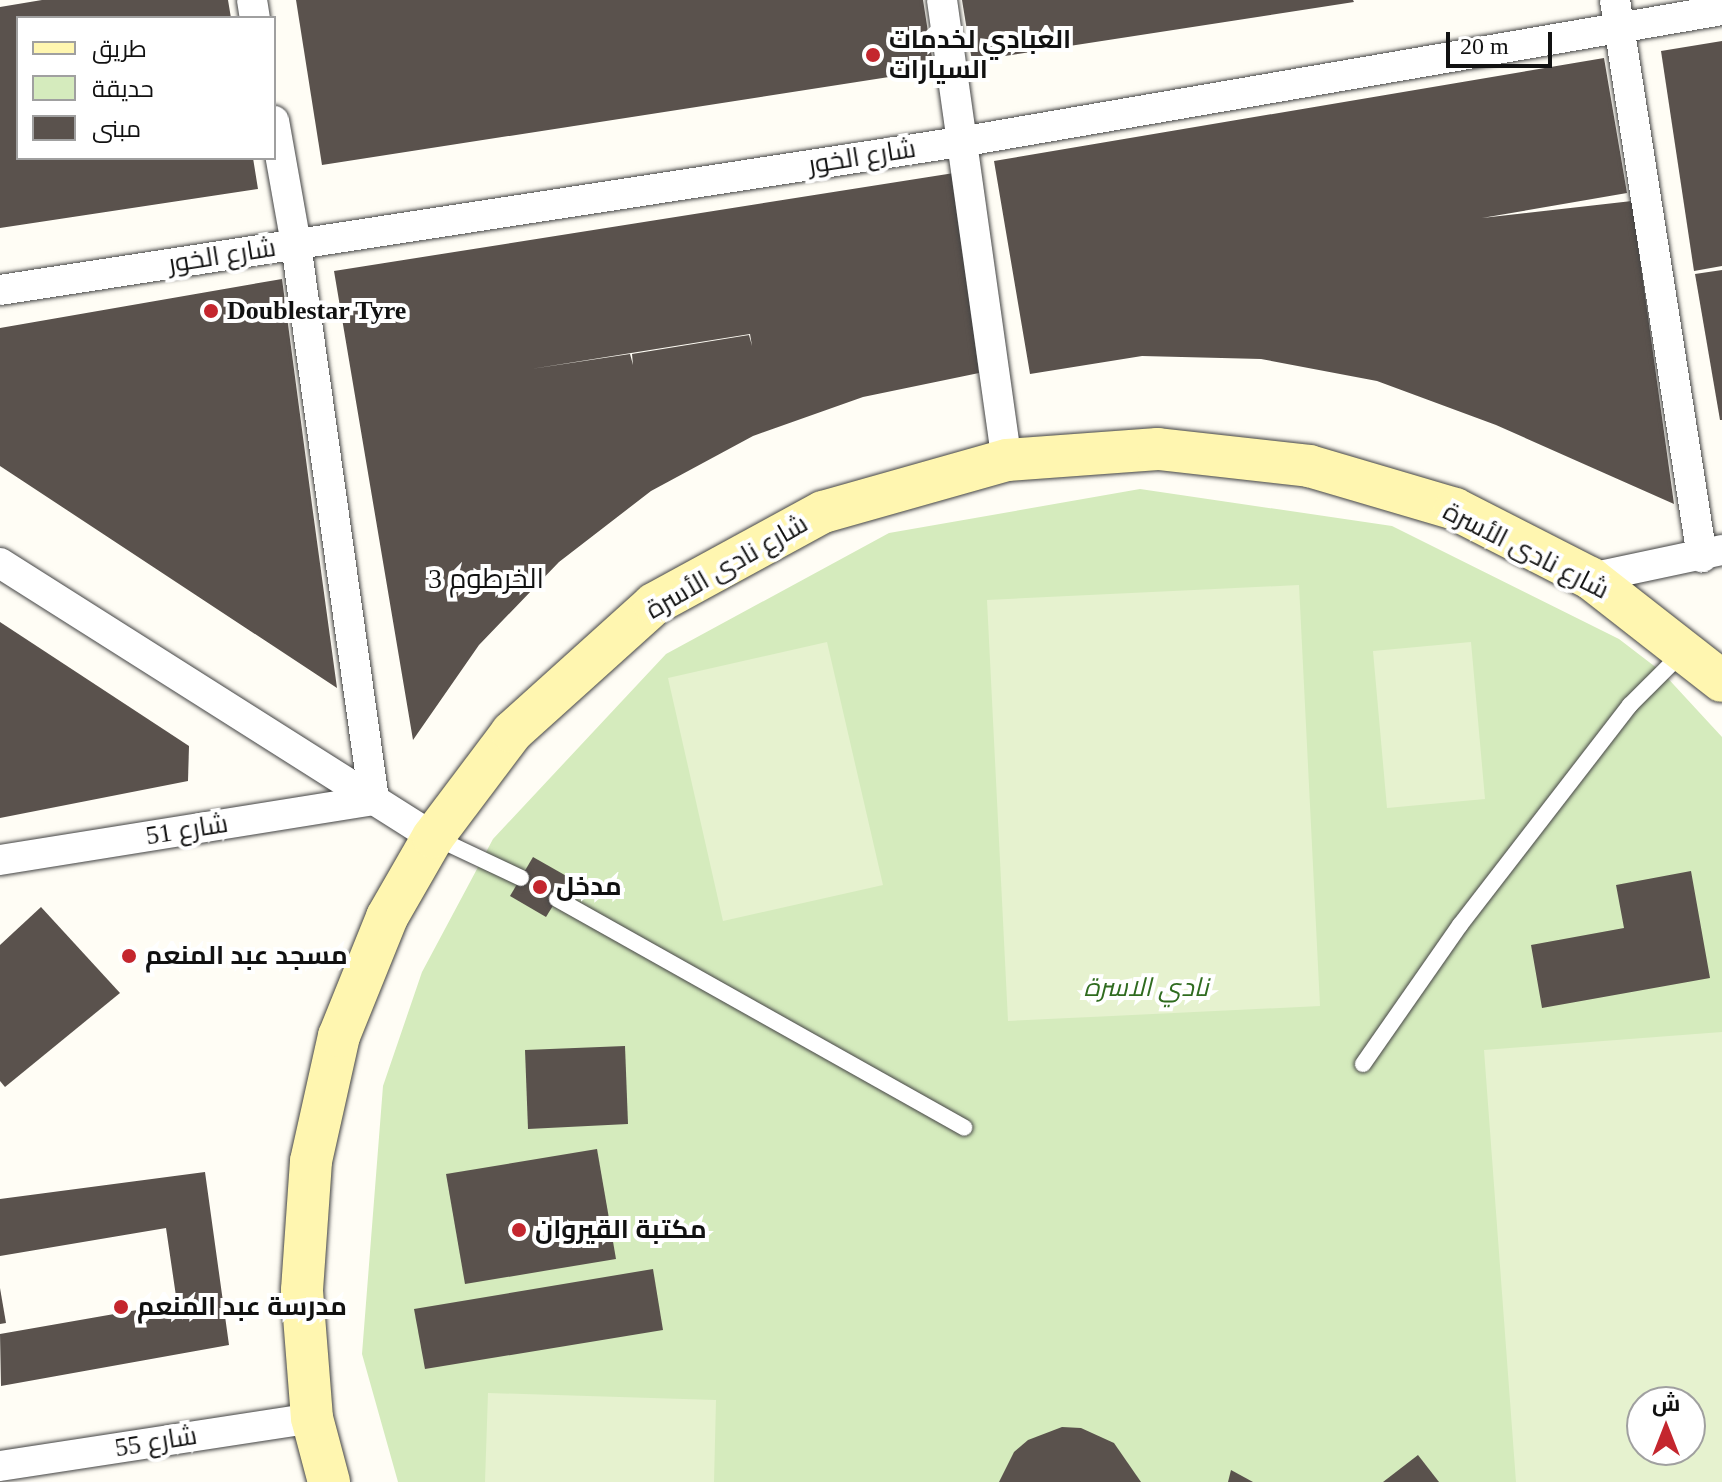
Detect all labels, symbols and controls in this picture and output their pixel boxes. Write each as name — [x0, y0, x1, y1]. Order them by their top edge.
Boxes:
legend — [16, 16, 276, 160]
scale bar — [1450, 16, 1556, 66]
place label: العبادي لخدمات السيارات — [889, 24, 1071, 86]
text: 20 m — [1460, 33, 1509, 59]
text: طريق — [92, 36, 147, 62]
marker: العبادي لخدمات السيارات — [864, 46, 882, 64]
text: حديقة — [92, 76, 154, 102]
text: مبنى — [92, 116, 141, 142]
street label: شارع الخور — [806, 133, 918, 181]
street label: شارع الخور — [166, 232, 278, 280]
place label: Doublestar Tyre — [227, 295, 407, 327]
marker: Doublestar Tyre — [202, 302, 220, 320]
street label: شارع نادى الأسرة — [1438, 496, 1614, 606]
street label: شارع نادى الأسرة — [641, 508, 813, 626]
district label: الخرطوم 3 — [428, 562, 544, 596]
street label: شارع 51 — [144, 808, 230, 852]
place label: مدخل — [556, 871, 622, 903]
marker: مدخل — [531, 878, 549, 896]
place label: مسجد عبد المنعم — [145, 940, 348, 972]
marker: مسجد عبد المنعم — [120, 947, 138, 965]
park label: نادي الاسرة — [1084, 972, 1208, 1004]
place label: مكتبة القيروان — [535, 1214, 707, 1246]
marker: مكتبة القيروان — [510, 1221, 528, 1239]
place label: مدرسة عبد المنعم — [137, 1291, 347, 1323]
marker: مدرسة عبد المنعم — [112, 1298, 130, 1316]
north arrow — [1626, 1386, 1706, 1466]
text: ش — [1652, 1391, 1680, 1416]
street label: شارع 55 — [113, 1420, 199, 1464]

